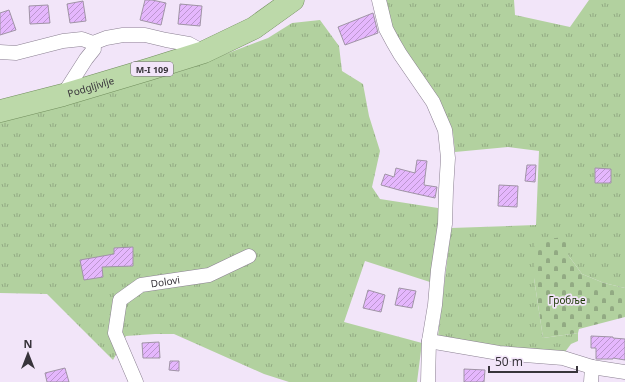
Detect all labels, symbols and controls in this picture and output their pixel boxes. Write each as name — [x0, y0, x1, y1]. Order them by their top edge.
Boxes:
road number: M-I 109 — [131, 62, 173, 76]
street label: Podgljivlje — [66, 73, 116, 100]
street label: Dolovi — [150, 272, 181, 291]
park label: Гробље — [549, 293, 586, 307]
north arrow — [8, 334, 48, 374]
text: N — [24, 336, 32, 351]
scale bar — [489, 348, 577, 374]
text: 50 m — [495, 353, 523, 370]

